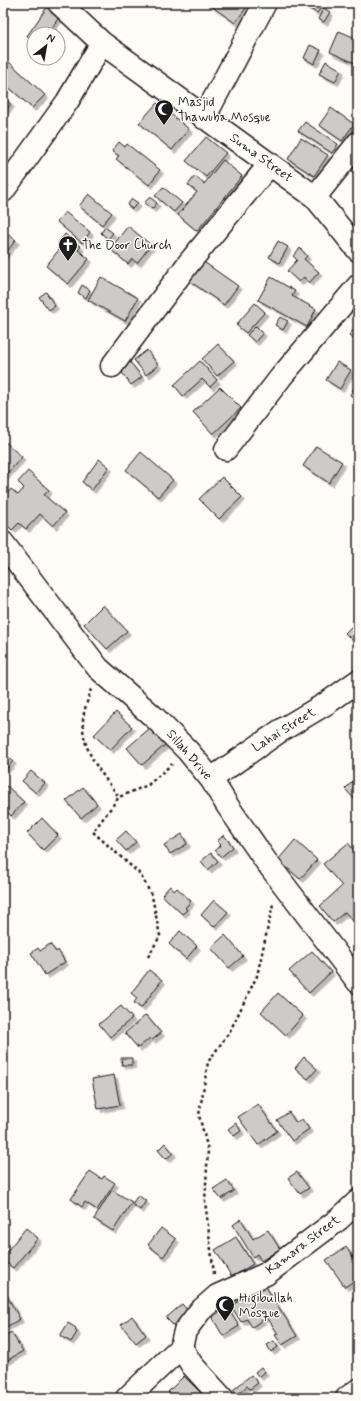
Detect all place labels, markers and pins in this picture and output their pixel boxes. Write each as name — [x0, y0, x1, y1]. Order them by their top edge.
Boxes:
place label: Masjid Thawuba Mosque — [178, 94, 271, 126]
mosque icon: Masjid Thawuba Mosque — [153, 98, 175, 126]
church icon: The Door Church — [57, 234, 79, 262]
place label: The Door Church — [82, 237, 172, 254]
place label: Higibullah Mosque — [239, 1290, 293, 1322]
mosque icon: Higibullah Mosque — [214, 1294, 236, 1322]

